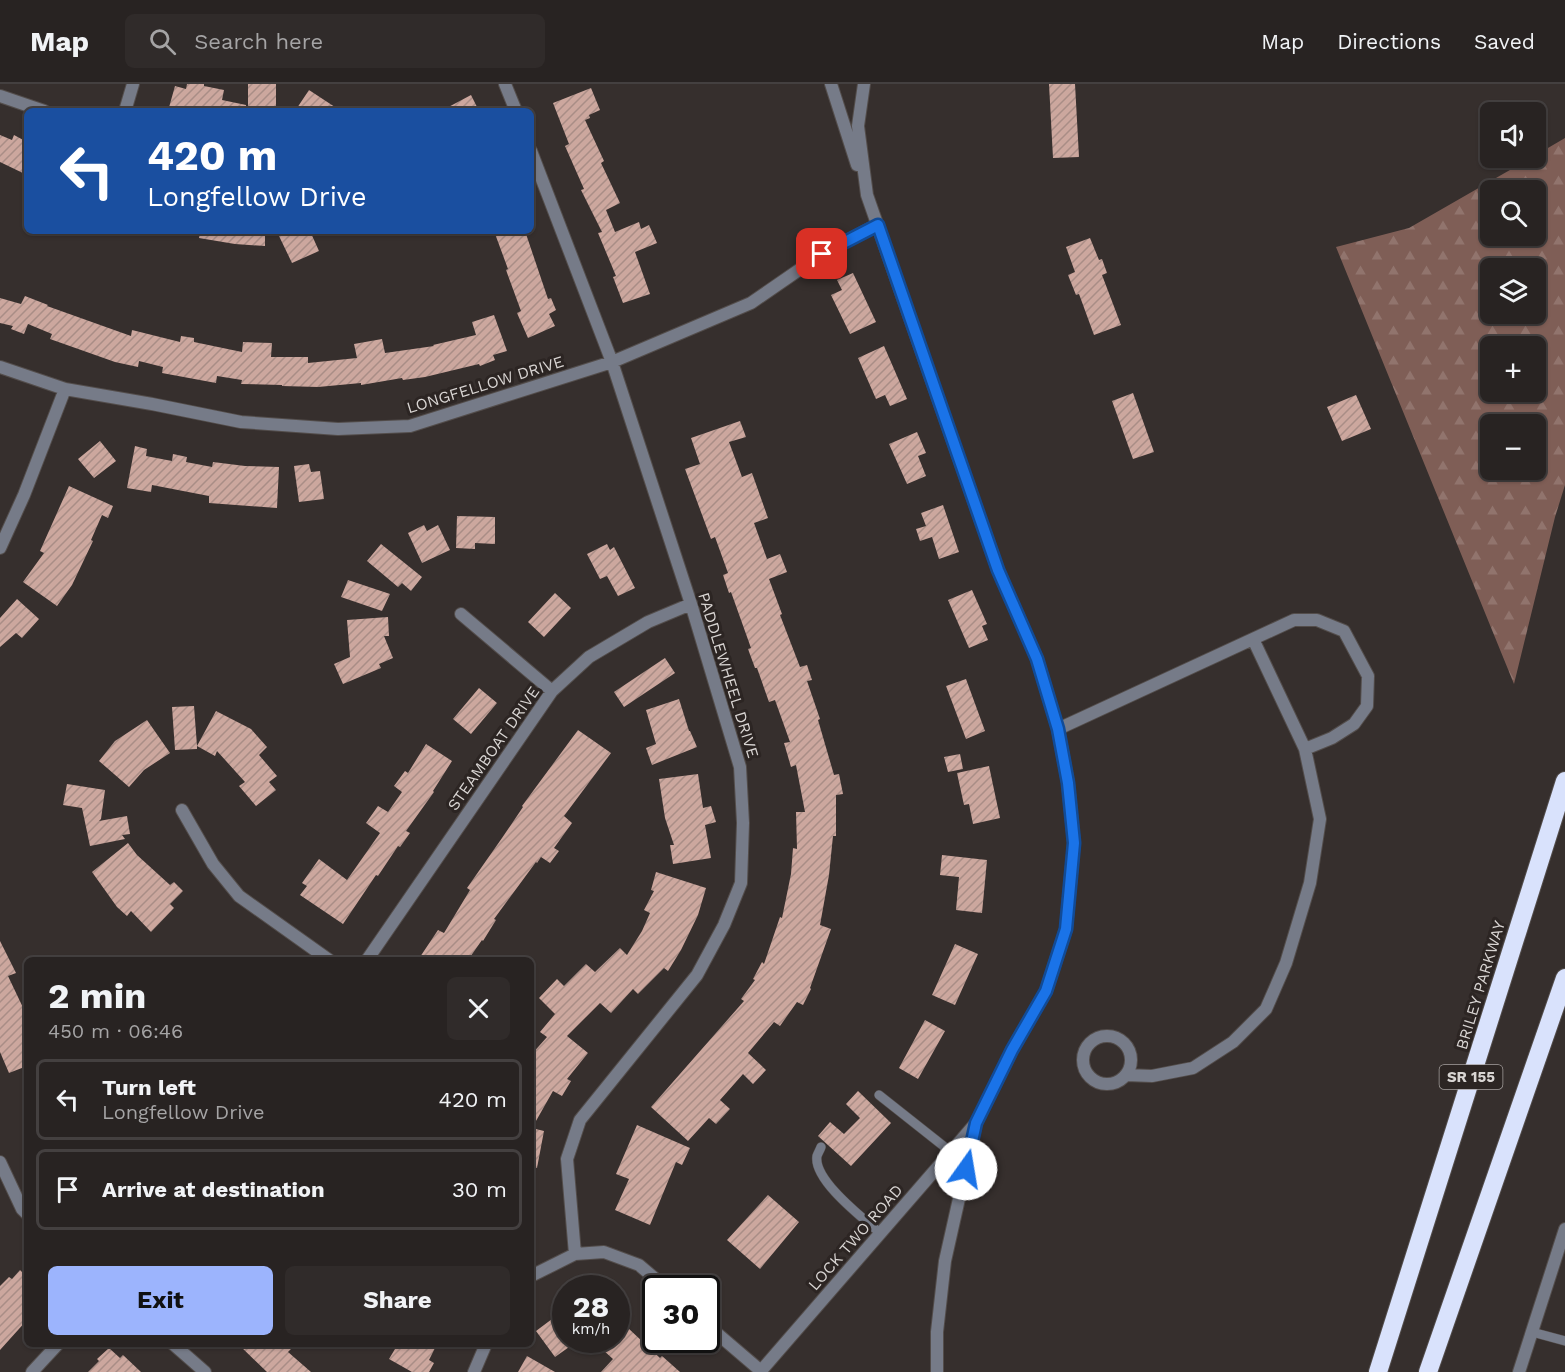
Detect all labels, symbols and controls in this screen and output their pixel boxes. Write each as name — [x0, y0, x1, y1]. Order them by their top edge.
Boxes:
search box — [125, 14, 545, 68]
text: Map — [30, 25, 89, 58]
icon: search — [146, 25, 179, 58]
text: Search here — [194, 29, 323, 54]
text: Map — [1261, 29, 1304, 54]
text: Directions — [1337, 29, 1441, 54]
text: Saved — [1474, 29, 1535, 54]
map controls — [1480, 102, 1546, 480]
button: sound — [1480, 102, 1546, 168]
text: 420 m — [147, 131, 277, 180]
icon: left — [48, 132, 126, 210]
button: search — [1480, 180, 1546, 246]
text: Longfellow Drive — [147, 181, 366, 213]
pin — [796, 228, 847, 279]
icon: arrive — [805, 237, 838, 270]
button: layers — [1480, 258, 1546, 324]
button: + — [1480, 336, 1546, 402]
street label: LONGFELLOW DRIVE — [404, 352, 566, 417]
button: − — [1480, 414, 1546, 480]
street label: PADDLEWHEEL DRIVE — [694, 590, 763, 760]
street label: STEAMBOAT DRIVE — [443, 683, 543, 814]
street label: BRILEY PARKWAY — [1452, 918, 1509, 1052]
text: 2 min — [48, 975, 146, 1017]
button: close — [447, 977, 510, 1040]
text: 450 m · 06:46 — [48, 1019, 183, 1043]
road number: SR 155 — [1440, 1065, 1502, 1089]
text: Turn left — [102, 1075, 196, 1100]
icon: left — [51, 1083, 84, 1116]
text: 420 m — [439, 1087, 507, 1112]
text: Longfellow Drive — [102, 1100, 265, 1124]
position arrow — [934, 1137, 998, 1201]
icon: arrive — [51, 1173, 84, 1206]
text: Arrive at destination — [102, 1177, 325, 1202]
text: 30 m — [452, 1177, 507, 1202]
street label: LOCK TWO ROAD — [804, 1181, 907, 1294]
button: Exit — [48, 1266, 273, 1335]
button: Share — [285, 1266, 510, 1335]
speed limit sign: 30 — [642, 1275, 720, 1353]
text: 28 — [573, 1289, 609, 1324]
text: km/h — [572, 1320, 610, 1338]

